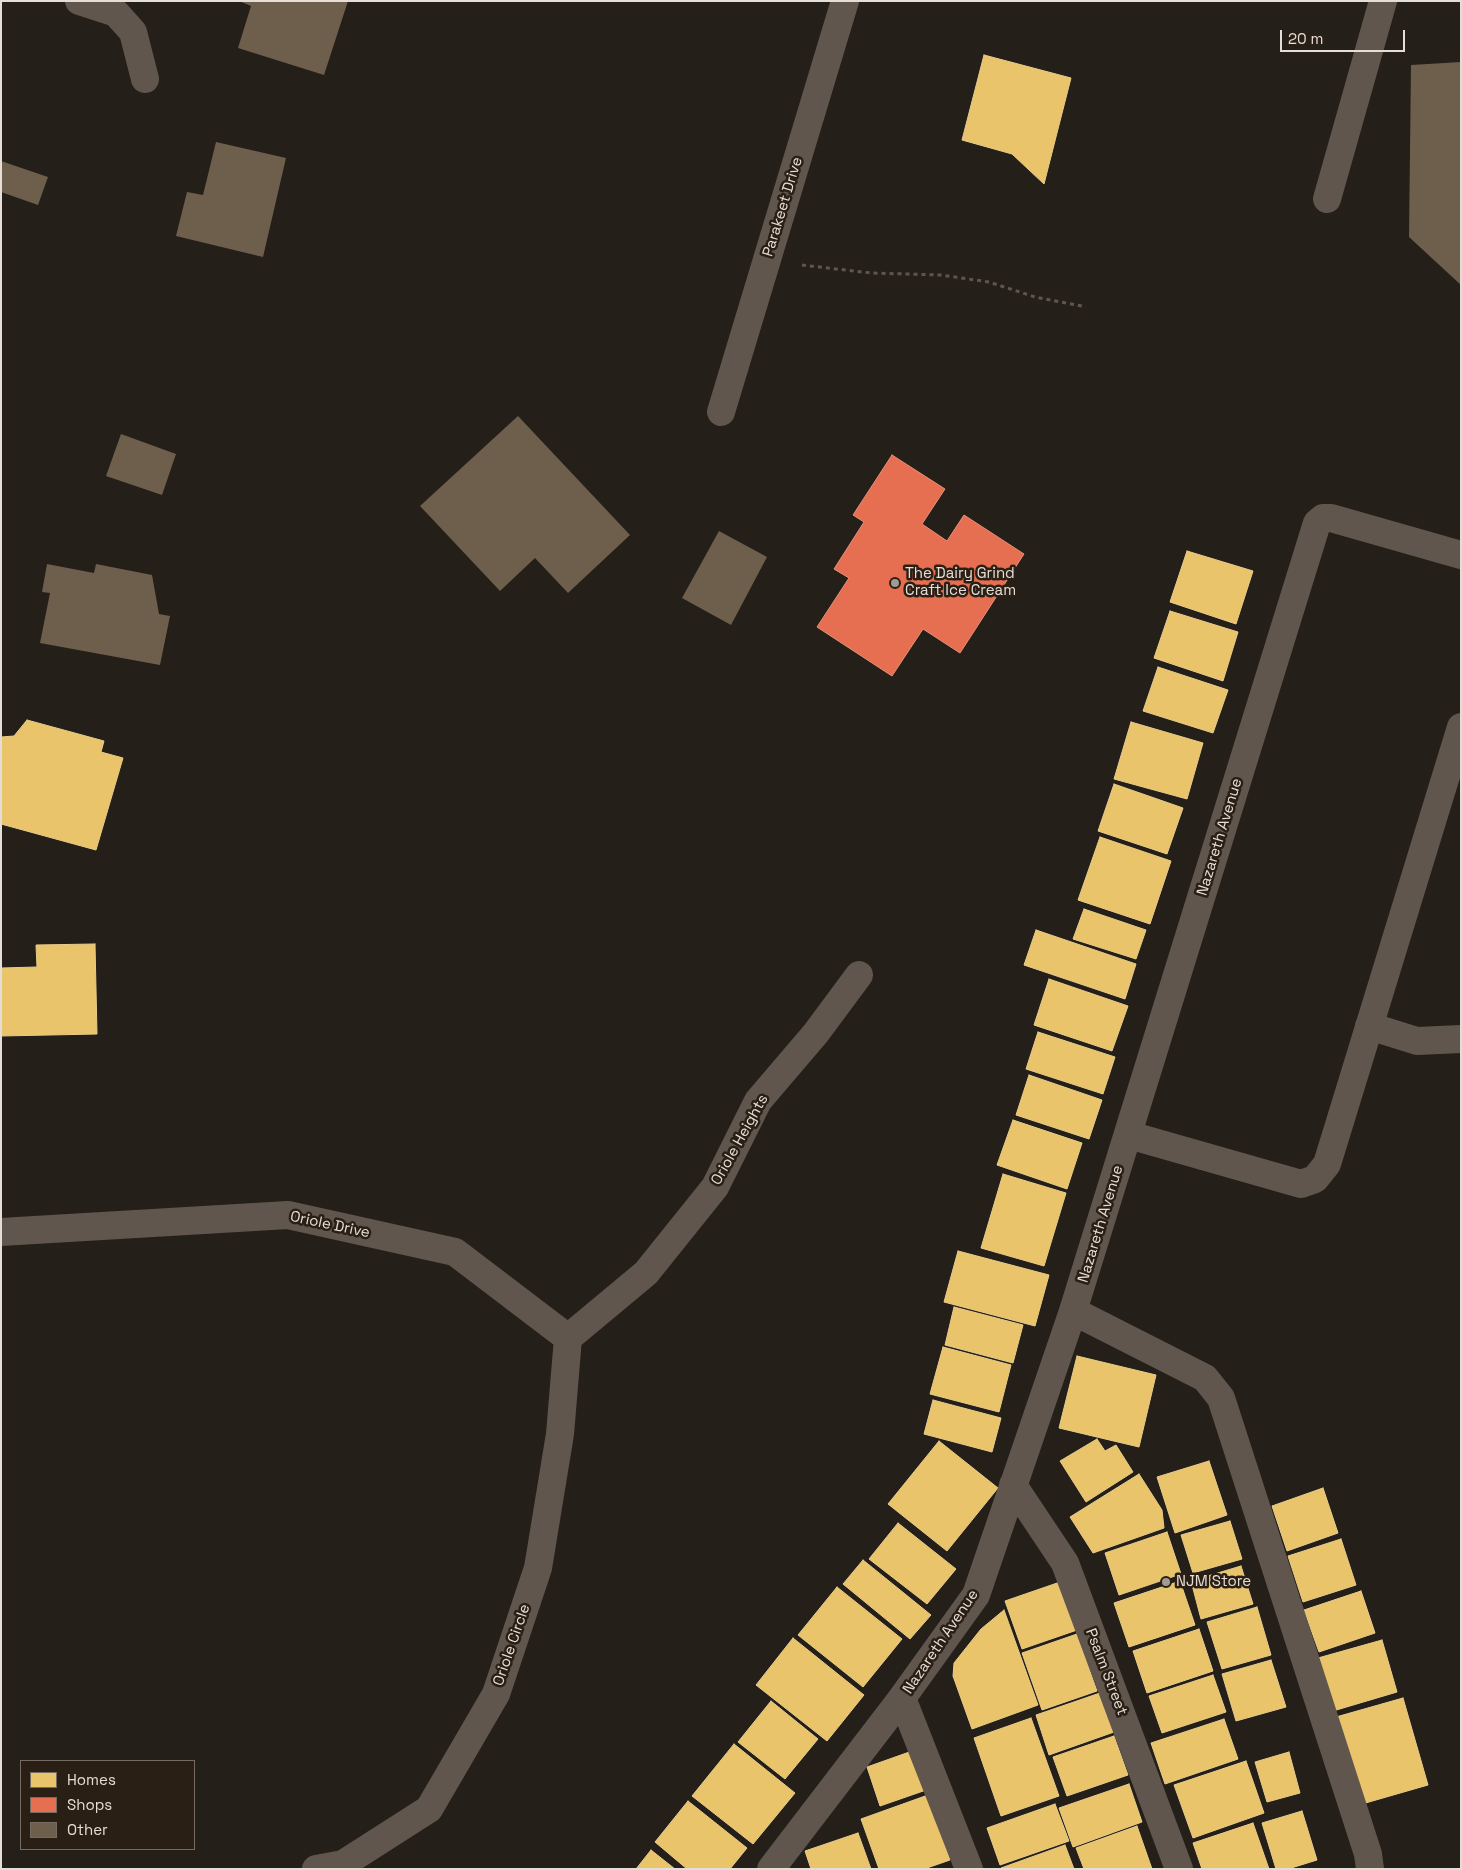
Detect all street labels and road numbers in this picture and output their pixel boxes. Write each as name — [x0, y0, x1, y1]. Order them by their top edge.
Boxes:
street label: Parakeet Drive — [759, 155, 807, 259]
street label: Nazareth Avenue — [1194, 776, 1246, 898]
street label: Oriole Heights — [708, 1092, 772, 1188]
street label: Nazareth Avenue — [1075, 1163, 1127, 1285]
street label: Oriole Drive — [289, 1208, 371, 1242]
street label: Nazareth Avenue — [899, 1586, 983, 1698]
street label: Oriole Circle — [490, 1602, 534, 1688]
street label: Psalm Street — [1081, 1626, 1131, 1718]

